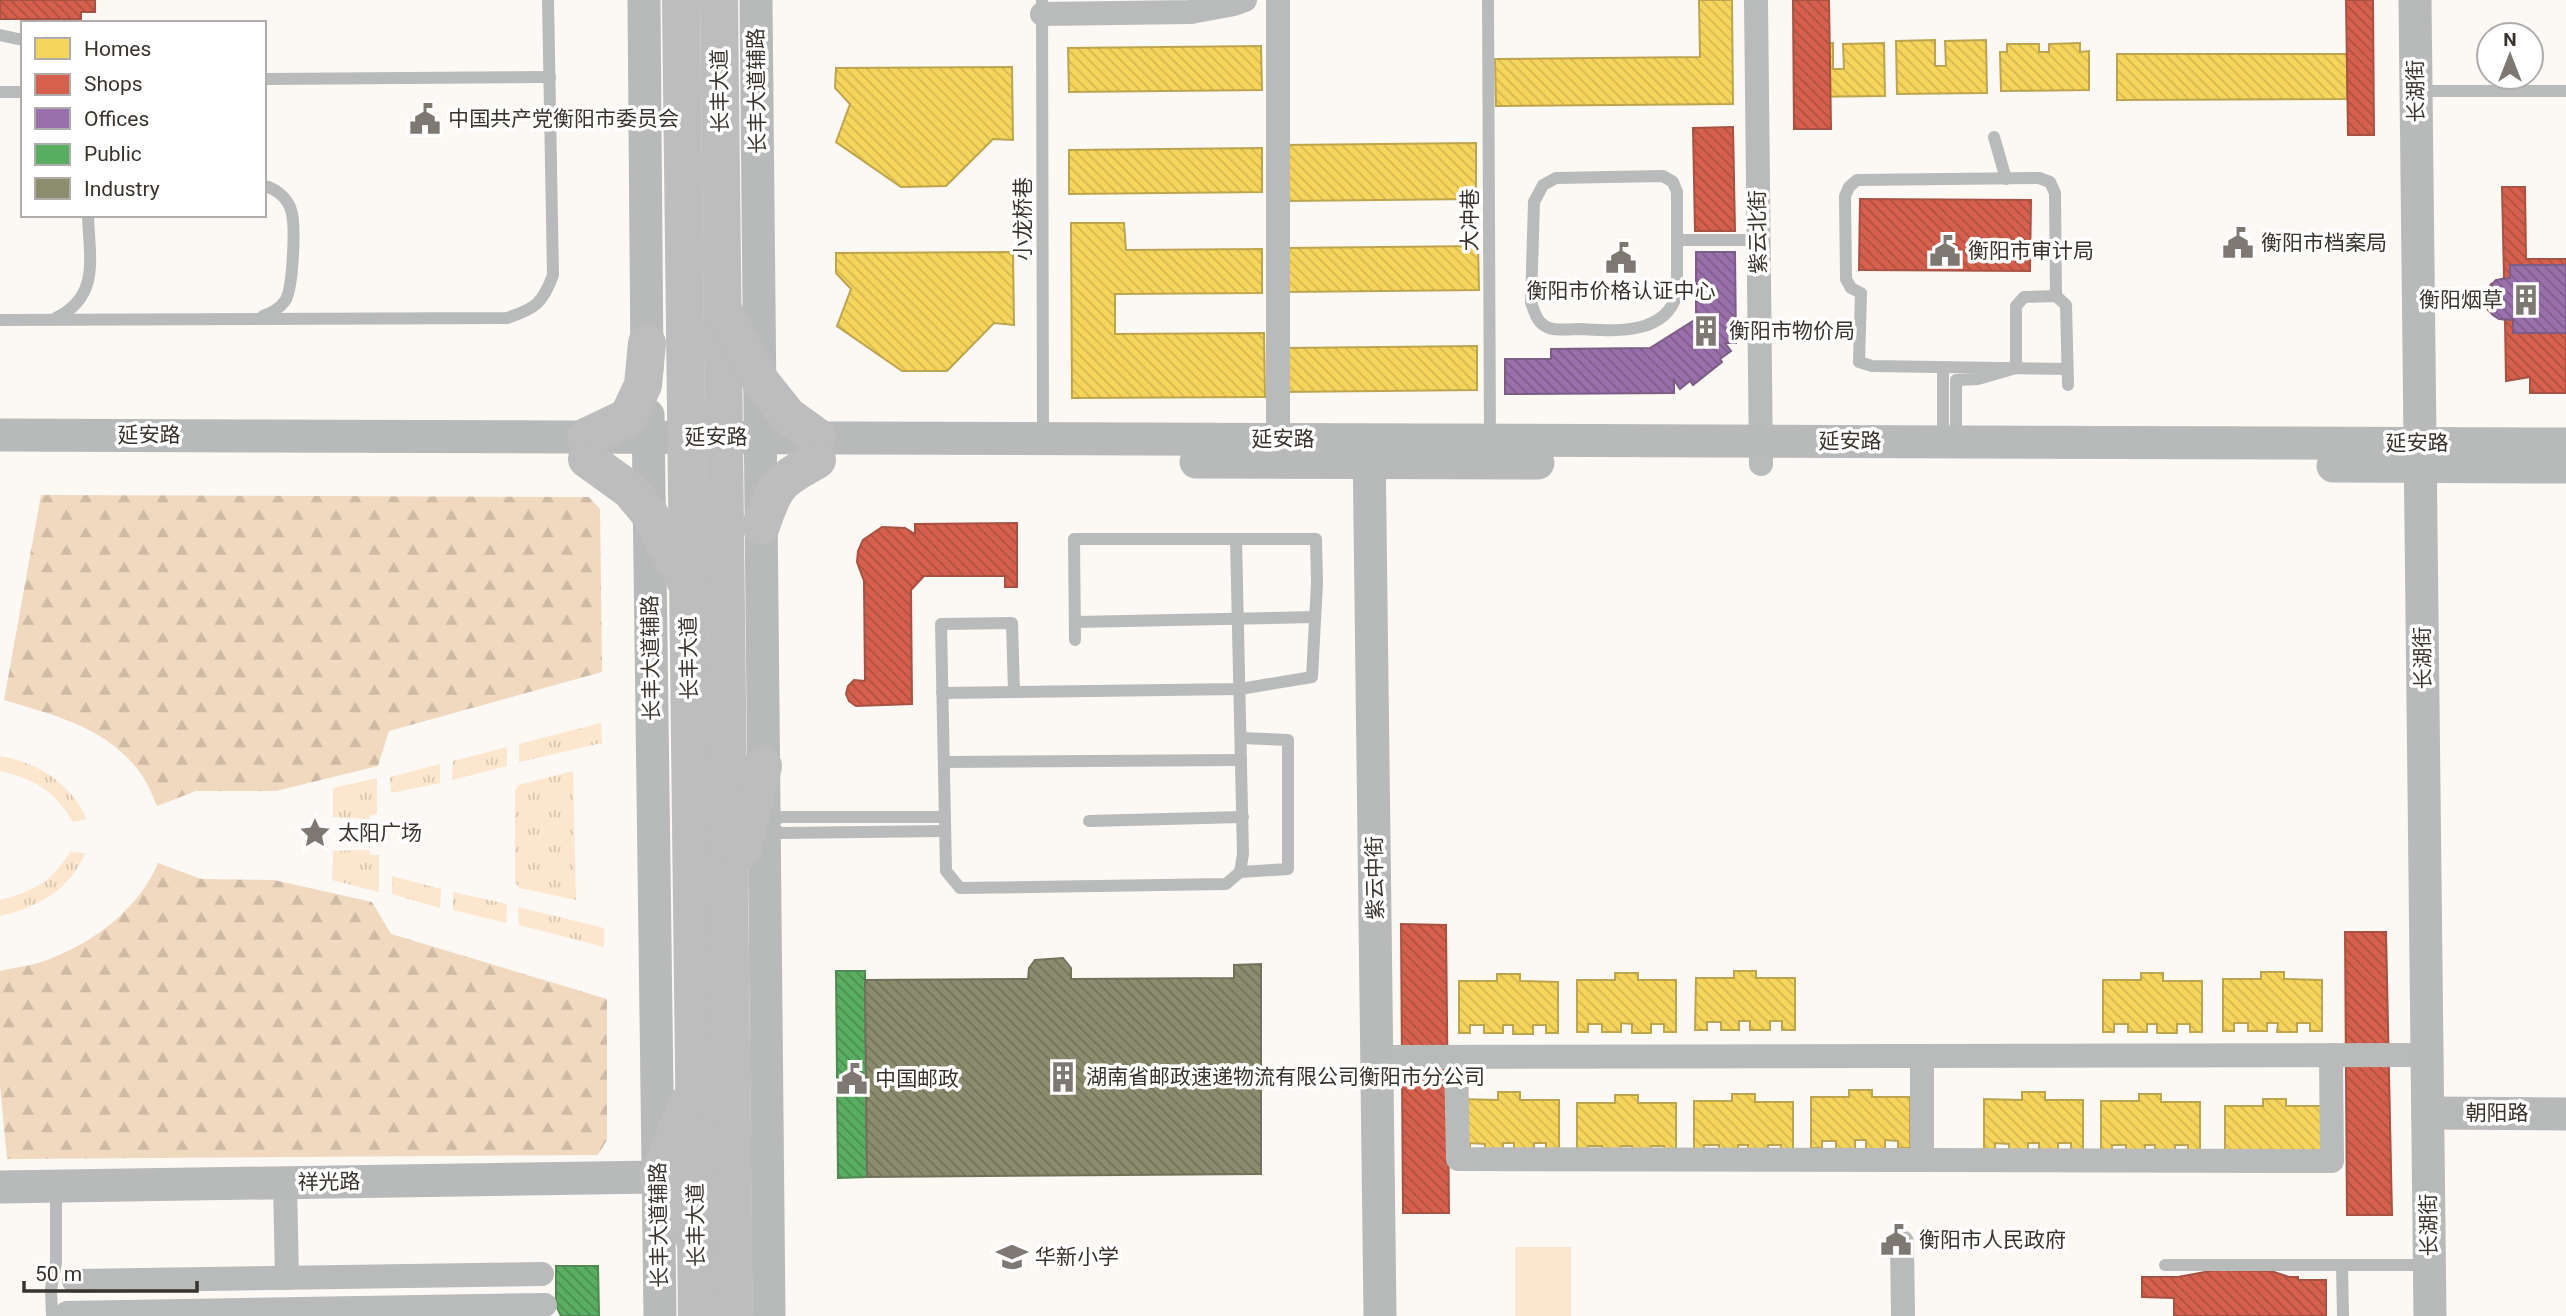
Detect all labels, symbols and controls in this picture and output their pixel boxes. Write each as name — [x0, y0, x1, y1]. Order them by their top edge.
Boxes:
legend — [21, 21, 266, 217]
north arrow — [2475, 21, 2545, 91]
street label: 长丰大道辅路 — [744, 28, 770, 154]
text: N — [2503, 28, 2517, 51]
text: Homes — [84, 37, 151, 61]
street label: 长丰大道 — [707, 49, 733, 133]
street label: 长湖街 — [2403, 59, 2429, 123]
text: Shops — [84, 72, 143, 96]
public building icon: 中国共产党衡阳市委员会 — [408, 102, 442, 136]
text: Offices — [84, 107, 149, 131]
place label: 中国共产党衡阳市委员会 — [448, 107, 679, 131]
text: Public — [84, 142, 142, 166]
text: Industry — [84, 177, 160, 201]
street label: 小龙桥巷 — [1011, 177, 1035, 261]
street label: 大冲巷 — [1458, 189, 1482, 252]
street label: 紫云北街 — [1745, 190, 1771, 274]
public building icon: 衡阳市档案局 — [2221, 226, 2255, 260]
place label: 衡阳市档案局 — [2261, 231, 2387, 255]
public building icon: 衡阳市审计局 — [1928, 234, 1962, 268]
place label: 衡阳市审计局 — [1968, 239, 2094, 263]
public building icon: 衡阳市价格认证中心 — [1604, 241, 1638, 275]
place label: 衡阳市价格认证中心 — [1527, 279, 1716, 303]
building icon: 衡阳烟草 — [2509, 283, 2543, 317]
place label: 衡阳烟草 — [2419, 288, 2503, 312]
building icon: 衡阳市物价局 — [1689, 314, 1723, 348]
place label: 衡阳市物价局 — [1729, 319, 1855, 343]
street label: 延安路 — [118, 423, 181, 447]
street label: 延安路 — [685, 425, 748, 449]
street label: 延安路 — [1252, 427, 1315, 451]
street label: 延安路 — [1819, 429, 1882, 453]
street label: 延安路 — [2386, 431, 2449, 455]
street label: 长丰大道辅路 — [638, 595, 664, 721]
street label: 长丰大道 — [676, 616, 702, 700]
street label: 长湖街 — [2410, 626, 2436, 690]
place icon: 太阳广场 — [298, 816, 332, 850]
place label: 太阳广场 — [338, 821, 422, 845]
street label: 紫云中街 — [1362, 836, 1388, 920]
building icon: 湖南省邮政速递物流有限公司衡阳市分公司 — [1046, 1060, 1080, 1094]
public building icon: 中国邮政 — [835, 1062, 869, 1096]
place label: 湖南省邮政速递物流有限公司衡阳市分公司 — [1086, 1065, 1485, 1089]
place label: 中国邮政 — [875, 1067, 959, 1091]
street label: 朝阳路 — [2466, 1101, 2529, 1125]
street label: 长丰大道辅路 — [646, 1162, 672, 1288]
street label: 祥光路 — [297, 1169, 361, 1195]
street label: 长丰大道 — [683, 1183, 709, 1267]
street label: 长湖街 — [2416, 1193, 2442, 1257]
public building icon: 衡阳市人民政府 — [1879, 1223, 1913, 1257]
place label: 衡阳市人民政府 — [1919, 1228, 2066, 1252]
school or university icon: 华新小学 — [995, 1240, 1029, 1274]
place label: 华新小学 — [1035, 1245, 1119, 1269]
scale bar — [24, 1250, 198, 1294]
text: 50 m — [35, 1262, 82, 1286]

